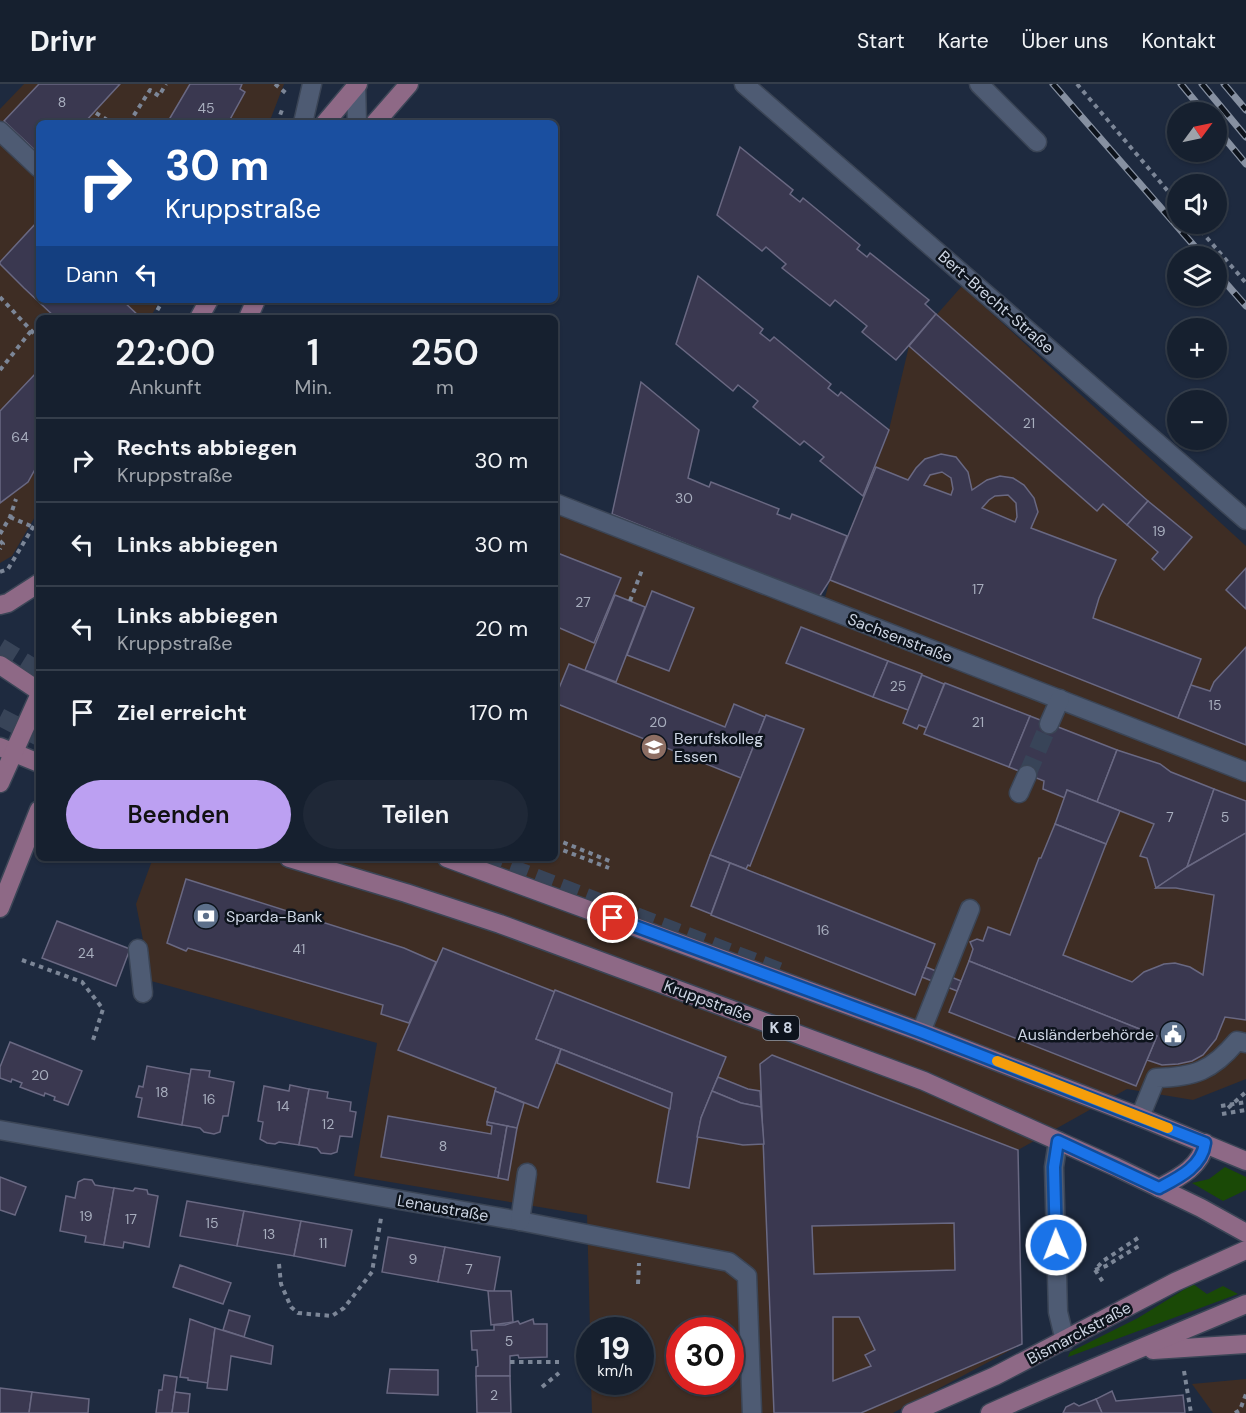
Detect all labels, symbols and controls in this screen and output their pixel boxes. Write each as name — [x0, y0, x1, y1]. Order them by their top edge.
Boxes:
text: Drivr — [30, 23, 96, 60]
text: Start — [857, 27, 905, 55]
text: Karte — [938, 27, 989, 55]
text: Über uns — [1022, 27, 1108, 55]
text: Kontakt — [1141, 27, 1216, 55]
house number: 8 — [58, 93, 66, 111]
house number: 45 — [197, 99, 215, 117]
north arrow — [1167, 102, 1227, 162]
map controls — [1167, 102, 1227, 450]
text: 30 m — [165, 138, 269, 193]
icon: right — [66, 144, 144, 222]
button: sound — [1167, 174, 1227, 234]
text: Kruppstraße — [165, 191, 321, 226]
street label: Bert-Brecht-Straße — [934, 246, 1058, 358]
button: layers — [1167, 246, 1227, 306]
icon: left — [130, 258, 163, 291]
text: Dann — [66, 260, 118, 289]
button: + — [1167, 318, 1227, 378]
text: 22:00 — [115, 329, 216, 376]
text: 1 — [307, 329, 319, 376]
text: 250 — [411, 329, 479, 376]
text: Ankunft — [129, 374, 202, 400]
text: Min. — [295, 374, 332, 400]
text: m — [436, 374, 454, 400]
button: − — [1167, 390, 1227, 450]
house number: 21 — [1023, 414, 1035, 432]
house number: 64 — [11, 428, 29, 446]
text: Rechts abbiegen — [117, 433, 297, 462]
icon: right — [66, 444, 99, 477]
text: 30 m — [474, 446, 528, 475]
text: Kruppstraße — [117, 462, 233, 488]
house number: 30 — [675, 489, 693, 507]
house number: 19 — [1152, 522, 1166, 540]
icon: left — [66, 528, 99, 561]
text: Links abbiegen — [117, 530, 278, 559]
text: 30 m — [474, 530, 528, 559]
house number: 17 — [972, 580, 984, 598]
house number: 27 — [575, 593, 591, 611]
text: Links abbiegen — [117, 601, 278, 630]
street label: Sachsenstraße — [845, 608, 955, 668]
icon: left — [66, 612, 99, 645]
text: 20 m — [475, 614, 528, 643]
text: Kruppstraße — [117, 630, 233, 656]
house number: 25 — [890, 677, 906, 695]
icon: arrive — [66, 696, 99, 729]
house number: 15 — [1209, 696, 1221, 714]
text: Ziel erreicht — [117, 698, 247, 727]
text: 170 m — [469, 698, 528, 727]
house number: 20 — [649, 713, 667, 731]
house number: 21 — [972, 713, 984, 731]
place label: Berufskolleg Essen — [674, 728, 763, 767]
school or university icon: Berufskolleg Essen — [639, 732, 669, 762]
button: Beenden — [66, 780, 291, 849]
button: Teilen — [303, 780, 528, 849]
house number: 7 — [1166, 808, 1174, 826]
house number: 5 — [1221, 808, 1229, 826]
pin — [587, 892, 638, 943]
bank icon: Sparda-Bank — [191, 901, 221, 931]
icon: arrive — [596, 901, 629, 934]
place label: Sparda-Bank — [226, 906, 323, 927]
house number: 16 — [816, 921, 830, 939]
house number: 41 — [293, 940, 305, 958]
house number: 24 — [78, 944, 95, 962]
street label: Kruppstraße — [661, 975, 755, 1027]
road number: K 8 — [763, 1016, 799, 1040]
public building icon: Ausländerbehörde — [1158, 1019, 1188, 1049]
place label: Ausländerbehörde — [1017, 1024, 1154, 1045]
house number: 20 — [31, 1066, 49, 1084]
house number: 18 — [156, 1083, 168, 1101]
house number: 16 — [202, 1090, 216, 1108]
house number: 14 — [277, 1097, 290, 1115]
house number: 12 — [322, 1115, 334, 1133]
house number: 8 — [439, 1137, 447, 1155]
street label: Lenaustraße — [396, 1190, 490, 1226]
house number: 19 — [79, 1207, 93, 1225]
house number: 17 — [125, 1210, 137, 1228]
position arrow — [1024, 1213, 1088, 1277]
house number: 15 — [206, 1214, 218, 1232]
house number: 13 — [263, 1225, 275, 1243]
house number: 11 — [319, 1234, 327, 1252]
house number: 9 — [409, 1250, 418, 1268]
house number: 7 — [465, 1260, 473, 1278]
street label: Bismarckstraße — [1023, 1297, 1135, 1369]
speed limit sign: 30 — [666, 1317, 744, 1395]
text: 19 — [600, 1329, 630, 1368]
house number: 5 — [505, 1332, 513, 1350]
text: km/h — [597, 1361, 633, 1381]
house number: 2 — [490, 1386, 498, 1404]

